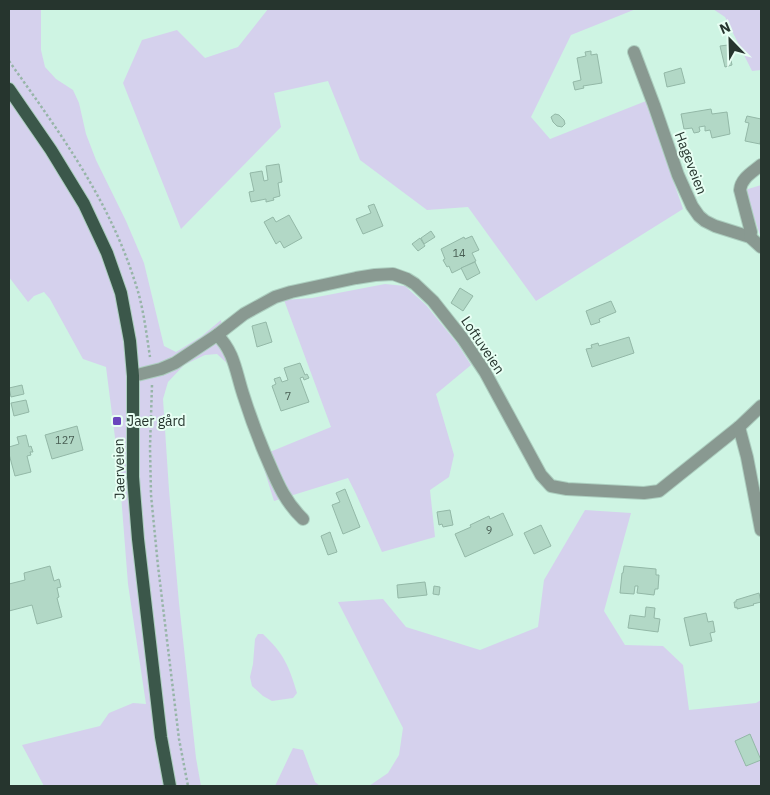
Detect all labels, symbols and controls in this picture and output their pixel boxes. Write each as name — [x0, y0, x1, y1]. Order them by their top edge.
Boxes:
north arrow — [705, 15, 755, 65]
text: N — [717, 18, 733, 38]
street label: Hageveien — [671, 129, 711, 197]
house number: 14 — [452, 246, 466, 260]
street label: Loftuveien — [457, 313, 509, 377]
house number: 7 — [285, 389, 291, 403]
place label: Jaer gård — [127, 412, 186, 430]
marker: Jaer gård — [111, 415, 123, 427]
house number: 127 — [55, 433, 75, 447]
street label: Jaerveien — [109, 438, 129, 500]
house number: 9 — [486, 523, 492, 537]

